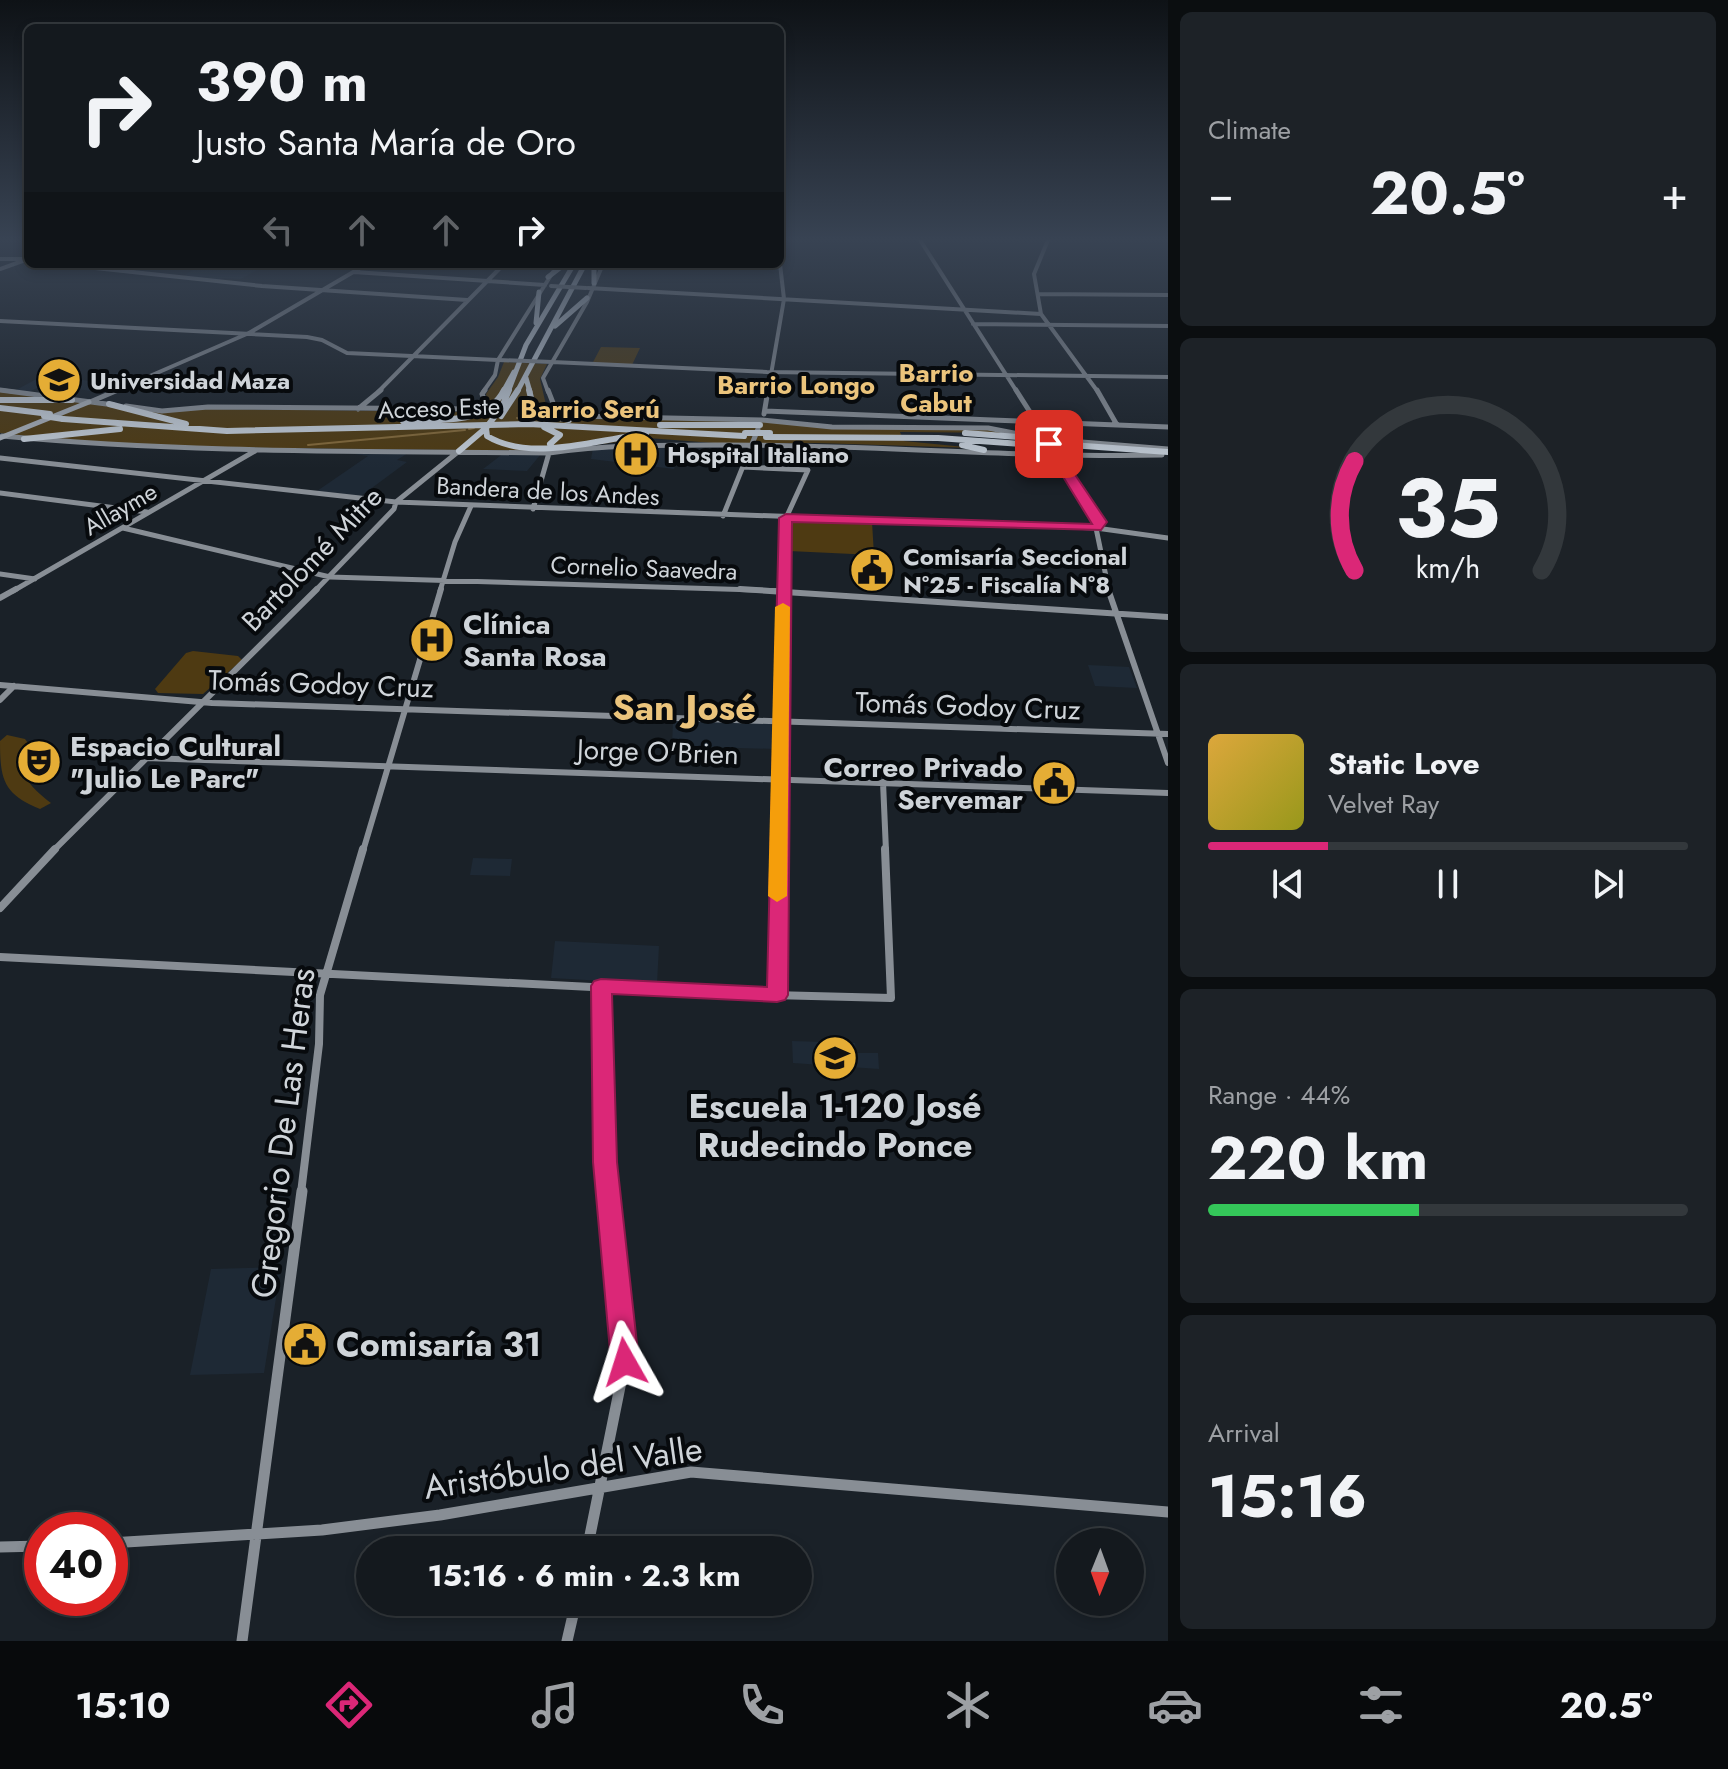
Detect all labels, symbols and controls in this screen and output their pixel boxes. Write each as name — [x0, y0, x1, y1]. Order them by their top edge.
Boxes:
text: 390 m — [196, 41, 368, 122]
icon: right — [64, 56, 168, 160]
text: Climate — [1208, 111, 1291, 149]
text: Justo Santa María de Oro — [196, 116, 576, 168]
text: 20.5° — [1370, 150, 1525, 237]
text: − — [1208, 162, 1234, 226]
text: + — [1661, 162, 1688, 226]
icon: left — [256, 208, 300, 252]
icon: ahead — [340, 208, 384, 252]
icon: ahead — [424, 208, 468, 252]
icon: right — [508, 208, 552, 252]
district label: Barrio Cabut — [898, 354, 974, 422]
school or university icon: Universidad Maza — [35, 356, 83, 404]
place label: Universidad Maza — [90, 363, 290, 398]
district label: Barrio Longo — [717, 366, 875, 404]
street label: Acceso Este — [377, 388, 501, 428]
district label: Barrio Serú — [520, 390, 660, 428]
pin — [1015, 410, 1083, 478]
icon: arrive — [1027, 422, 1071, 466]
hospital icon: Hospital Italiano — [612, 430, 660, 478]
place label: Hospital Italiano — [667, 437, 849, 472]
text: 35 — [1395, 447, 1501, 567]
street label: Bandera de los Andes — [436, 468, 660, 514]
street label: Allayme — [77, 474, 163, 544]
street label: Bartolomé Mitre — [232, 477, 392, 641]
place label: Comisaría Seccional N°25 - Fiscalía N°8 — [903, 539, 1127, 602]
public building icon: Comisaría Seccional N°25 - Fiscalía N°8 — [848, 546, 896, 594]
street label: Cornelio Saavedra — [550, 547, 738, 589]
text: km/h — [1416, 547, 1480, 589]
place label: Clínica Santa Rosa — [463, 604, 607, 677]
hospital icon: Clínica Santa Rosa — [408, 616, 456, 664]
street label: Tomás Godoy Cruz — [208, 660, 435, 708]
district label: San José — [612, 681, 756, 733]
street label: Tomás Godoy Cruz — [855, 682, 1082, 730]
place label: Espacio Cultural "Julio Le Parc" — [70, 726, 281, 799]
street label: Jorge O'Brien — [572, 729, 740, 775]
theatre icon: Espacio Cultural "Julio Le Parc" — [15, 738, 63, 786]
text: Static Love — [1328, 742, 1480, 785]
place label: Correo Privado Servemar — [824, 747, 1023, 820]
public building icon: Correo Privado Servemar — [1030, 759, 1078, 807]
text: Velvet Ray — [1328, 785, 1439, 823]
icon: previous — [1266, 862, 1310, 906]
icon: pause — [1426, 862, 1470, 906]
icon: next — [1586, 862, 1630, 906]
street label: Gregorio De Las Heras — [238, 965, 328, 1301]
school or university icon: Escuela 1-120 José Rudecindo Ponce — [811, 1034, 859, 1082]
text: Range · 44% — [1208, 1076, 1350, 1114]
place label: Escuela 1-120 José Rudecindo Ponce — [689, 1082, 981, 1170]
text: 220 km — [1208, 1115, 1428, 1202]
public building icon: Comisaría 31 — [281, 1320, 329, 1368]
place label: Comisaría 31 — [336, 1320, 541, 1369]
position arrow — [583, 1320, 667, 1404]
text: Arrival — [1208, 1414, 1280, 1452]
street label: Aristóbulo del Valle — [421, 1424, 705, 1512]
text: 15:16 — [1208, 1453, 1367, 1540]
speed limit sign: 40 — [24, 1512, 128, 1616]
north arrow — [1056, 1528, 1144, 1616]
map controls — [1056, 1528, 1144, 1616]
text: 15:16 · 6 min · 2.3 km — [427, 1554, 741, 1597]
icon: directions — [321, 1677, 377, 1733]
icon: music — [527, 1677, 583, 1733]
icon: phone — [734, 1677, 790, 1733]
icon: climate — [940, 1677, 996, 1733]
icon: car — [1147, 1677, 1203, 1733]
icon: filters — [1353, 1677, 1409, 1733]
text: 15:10 — [75, 1679, 171, 1731]
text: 20.5° — [1560, 1679, 1653, 1731]

